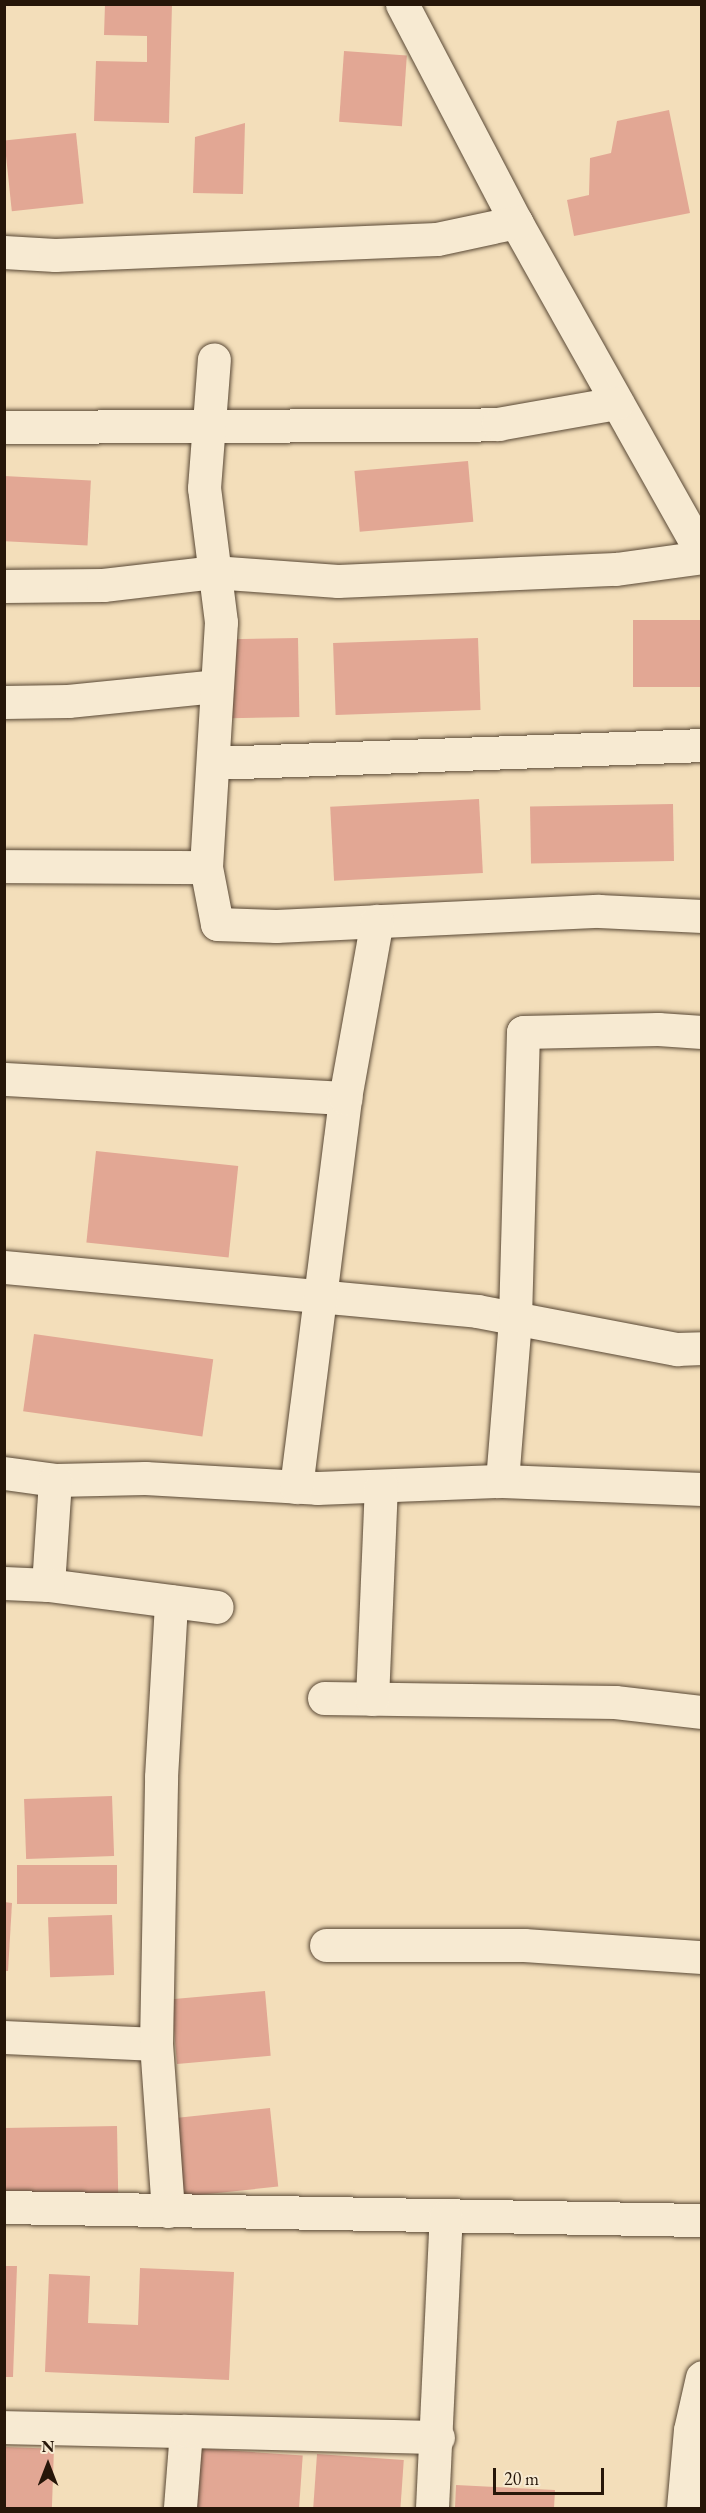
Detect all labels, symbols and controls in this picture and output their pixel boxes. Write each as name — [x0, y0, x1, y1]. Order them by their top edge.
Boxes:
north arrow — [18, 2435, 78, 2495]
text: N — [42, 2436, 54, 2457]
scale bar — [496, 2456, 607, 2494]
text: 20 m — [504, 2467, 539, 2490]

